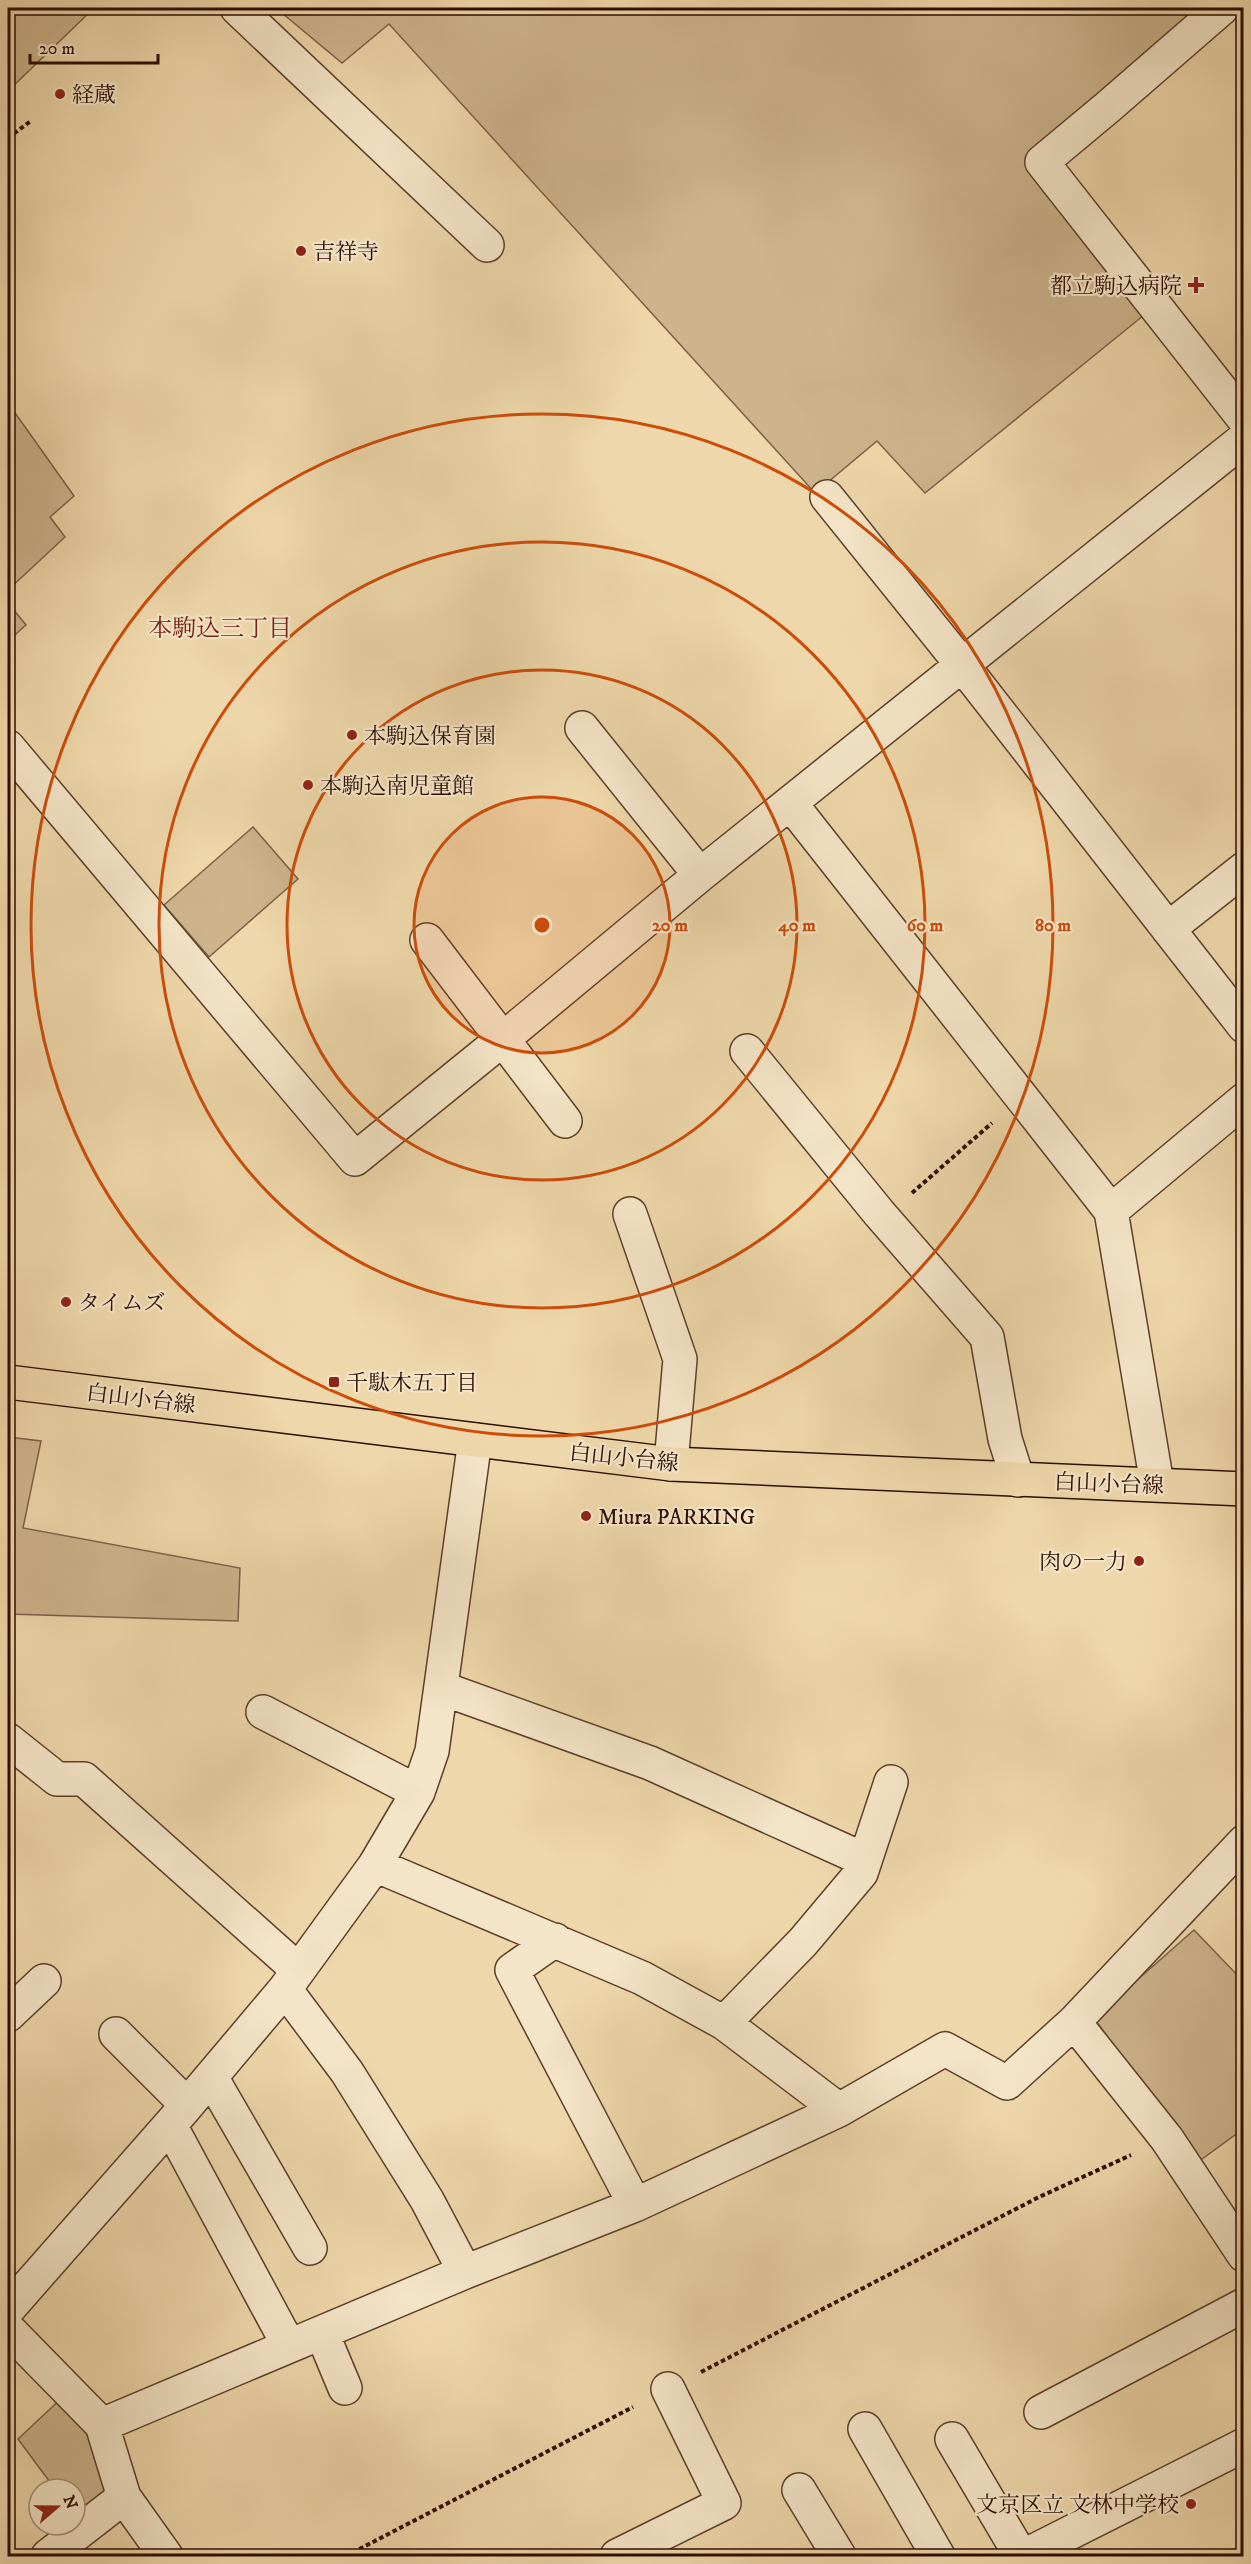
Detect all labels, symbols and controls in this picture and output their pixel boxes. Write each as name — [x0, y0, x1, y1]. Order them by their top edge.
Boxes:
scale bar — [30, 27, 158, 65]
text: 20 m — [39, 38, 75, 60]
place label: 経蔵 — [72, 82, 116, 109]
marker: 経蔵 — [53, 87, 67, 101]
place label: 吉祥寺 — [313, 239, 379, 266]
marker: 吉祥寺 — [294, 244, 308, 258]
place label: 都立駒込病院 — [1050, 273, 1182, 300]
marker: 都立駒込病院 — [1187, 276, 1205, 294]
district label: 本駒込三丁目 — [148, 614, 292, 644]
place label: 本駒込保育園 — [364, 723, 496, 750]
marker: 本駒込保育園 — [345, 728, 359, 742]
place label: 本駒込南児童館 — [320, 773, 474, 800]
marker: 本駒込南児童館 — [301, 778, 315, 792]
centre of rings — [532, 915, 552, 935]
text: 20 m — [652, 915, 688, 937]
text: 40 m — [777, 915, 816, 937]
text: 60 m — [907, 915, 944, 937]
text: 80 m — [1035, 915, 1072, 937]
place label: タイムズ — [78, 1290, 166, 1317]
marker: タイムズ — [59, 1295, 73, 1309]
place label: 千駄木五丁目 — [346, 1370, 478, 1397]
marker: 千駄木五丁目 — [327, 1375, 341, 1389]
street label: 白山小台線 — [85, 1379, 197, 1420]
street label: 白山小台線 — [568, 1439, 680, 1478]
street label: 白山小台線 — [1054, 1469, 1164, 1500]
place label: Miura PARKING — [598, 1504, 755, 1531]
marker: Miura PARKING — [579, 1509, 593, 1523]
place label: 肉の一力 — [1039, 1549, 1127, 1576]
marker: 肉の一力 — [1132, 1554, 1146, 1568]
north arrow — [27, 2477, 87, 2537]
place label: 文京区立 文林中学校 — [976, 2492, 1179, 2519]
text: N — [59, 2493, 82, 2512]
marker: 文京区立 文林中学校 — [1184, 2497, 1198, 2511]

